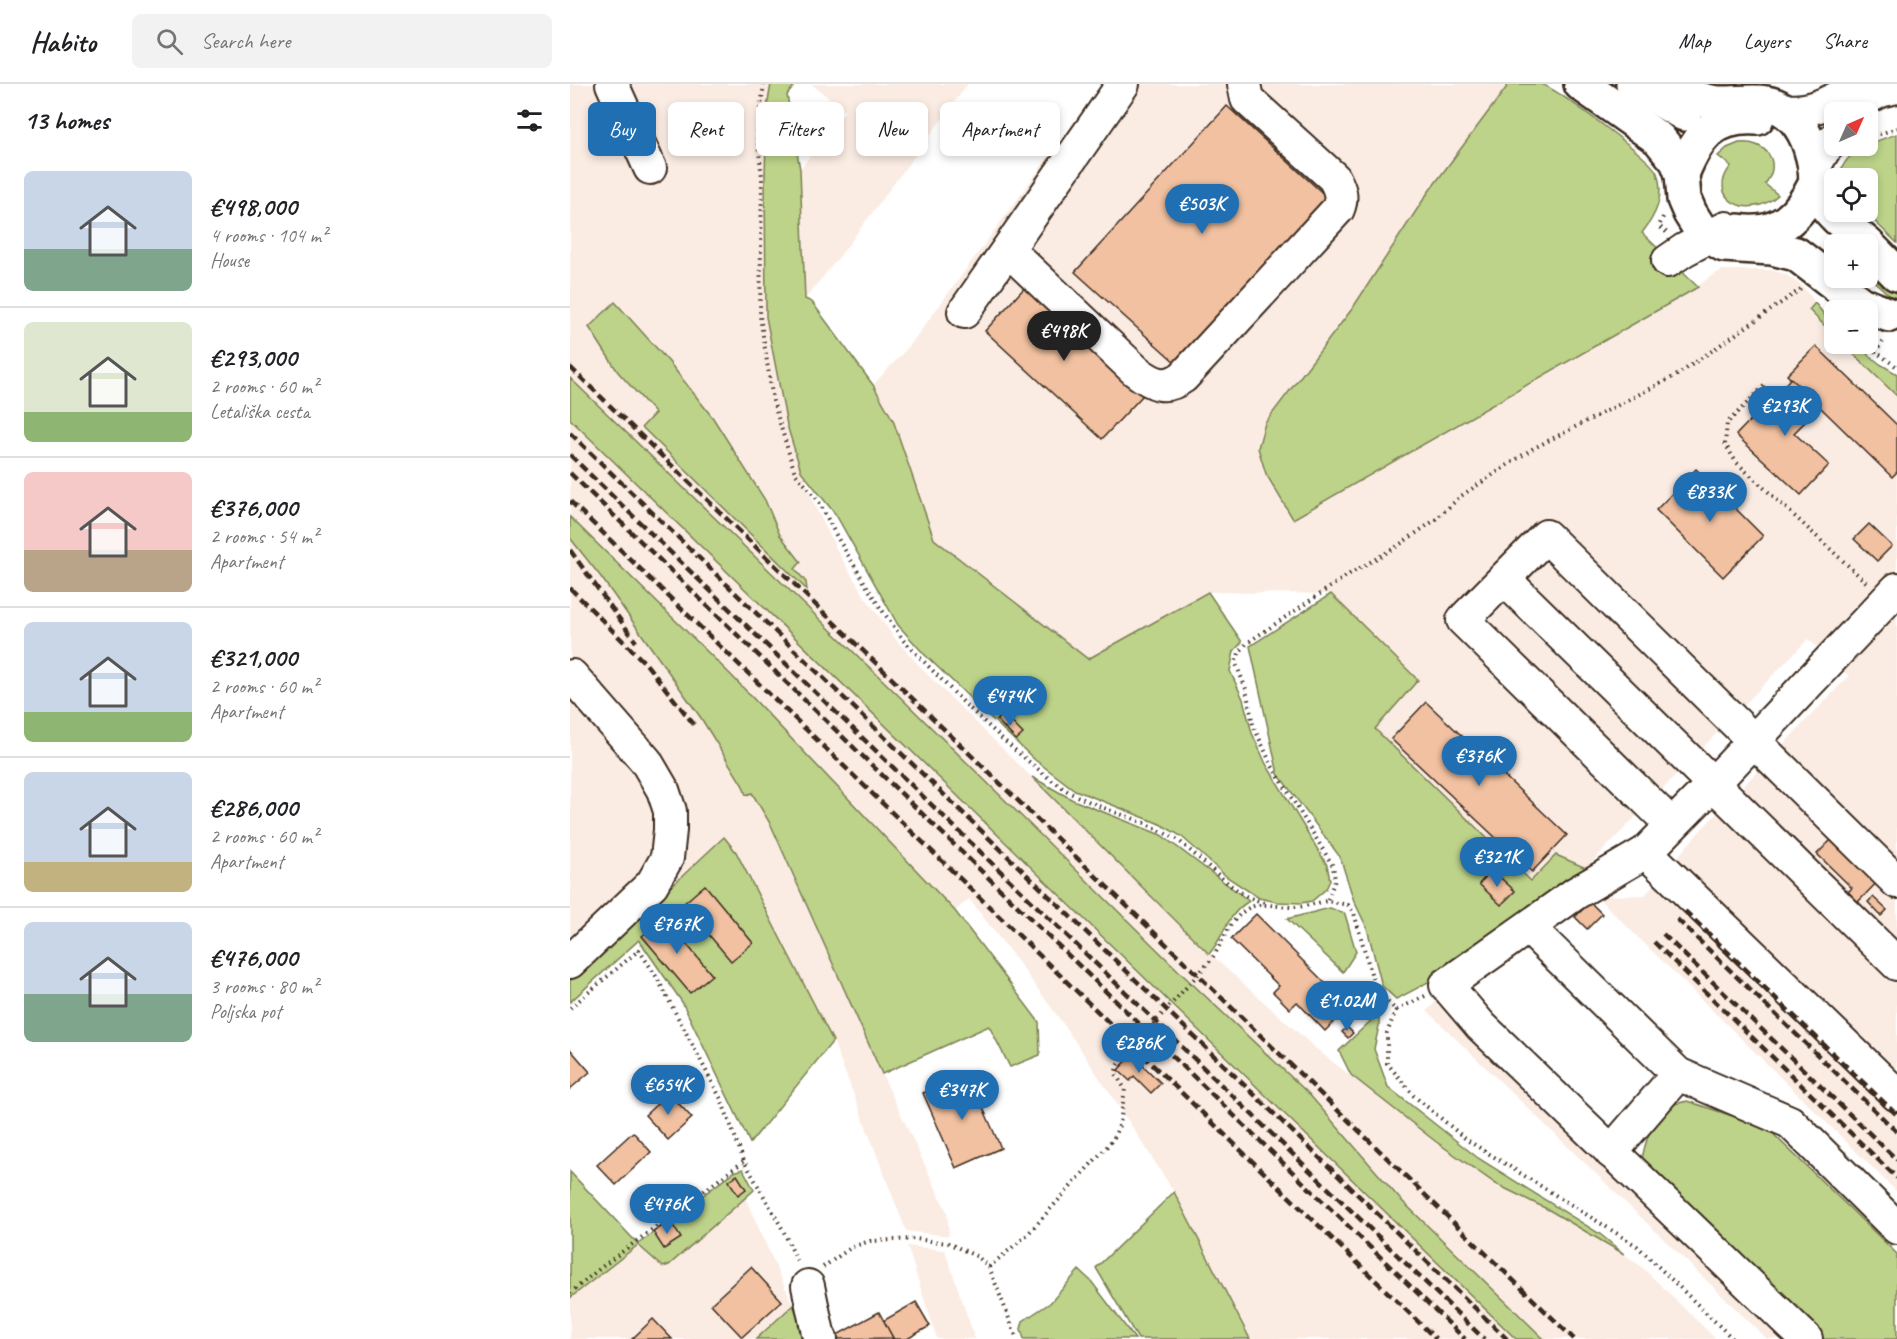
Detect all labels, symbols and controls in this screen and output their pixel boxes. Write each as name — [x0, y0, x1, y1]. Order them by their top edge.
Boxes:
search box — [132, 14, 552, 68]
text: Habito — [30, 24, 96, 59]
icon: search — [153, 25, 186, 58]
text: Search here — [201, 27, 291, 55]
text: Map — [1678, 28, 1711, 54]
text: Layers — [1744, 28, 1790, 54]
text: Share — [1823, 28, 1867, 54]
chip: Buy — [588, 102, 656, 156]
chip: Rent — [668, 102, 744, 156]
chip: Filters — [756, 102, 844, 156]
chip: New — [856, 102, 928, 156]
chip: Apartment — [940, 102, 1060, 156]
north arrow — [1824, 102, 1878, 156]
map controls — [1824, 102, 1878, 354]
text: 13 homes — [24, 104, 109, 137]
icon: filters — [513, 104, 546, 137]
button: locate — [1824, 168, 1878, 222]
pin: €503K — [1160, 184, 1244, 235]
text: €498,000 — [210, 190, 297, 223]
text: €503K — [1179, 191, 1225, 216]
icon: home — [72, 195, 144, 267]
text: 4 rooms · 104 m² — [210, 223, 327, 248]
button: + — [1824, 234, 1878, 288]
text: House — [210, 248, 249, 273]
button: − — [1824, 300, 1878, 354]
pin: €498K — [1022, 311, 1106, 362]
text: €498K — [1041, 318, 1087, 343]
text: €293,000 — [210, 341, 297, 374]
icon: home — [72, 346, 144, 418]
text: 2 rooms · 60 m² — [210, 374, 318, 399]
pin: €293K — [1743, 386, 1827, 437]
text: €293K — [1762, 393, 1808, 418]
text: Letališka cesta — [210, 399, 310, 424]
pin: €833K — [1668, 472, 1752, 523]
text: €833K — [1687, 479, 1733, 504]
text: €376,000 — [210, 491, 298, 524]
icon: home — [72, 496, 144, 568]
text: 2 rooms · 54 m² — [210, 524, 318, 549]
text: Apartment — [210, 549, 283, 574]
text: €321,000 — [210, 641, 297, 674]
icon: home — [72, 646, 144, 718]
text: 2 rooms · 60 m² — [210, 674, 318, 699]
pin: €474K — [968, 676, 1052, 727]
text: €474K — [987, 683, 1033, 708]
text: Apartment — [210, 699, 283, 724]
pin: €376K — [1437, 736, 1521, 787]
text: €376K — [1456, 743, 1502, 768]
text: €286,000 — [210, 791, 298, 824]
icon: home — [72, 796, 144, 868]
text: 2 rooms · 60 m² — [210, 824, 318, 849]
pin: €321K — [1455, 837, 1539, 888]
text: €321K — [1474, 844, 1520, 869]
text: Apartment — [210, 849, 283, 874]
pin: €767K — [635, 904, 719, 955]
text: €767K — [654, 911, 700, 936]
text: €476,000 — [210, 941, 298, 974]
icon: home — [72, 946, 144, 1018]
text: 3 rooms · 80 m² — [210, 974, 318, 999]
pin: €1.02M — [1298, 981, 1396, 1032]
text: €1.02M — [1320, 988, 1374, 1013]
text: Poljska pot — [210, 999, 281, 1024]
pin: €286K — [1097, 1023, 1181, 1074]
text: €286K — [1116, 1030, 1162, 1055]
pin: €654K — [626, 1065, 710, 1116]
pin: €347K — [920, 1070, 1004, 1121]
text: €654K — [645, 1072, 691, 1097]
text: €347K — [939, 1077, 985, 1102]
pin: €476K — [625, 1184, 709, 1235]
text: €476K — [644, 1191, 690, 1216]

